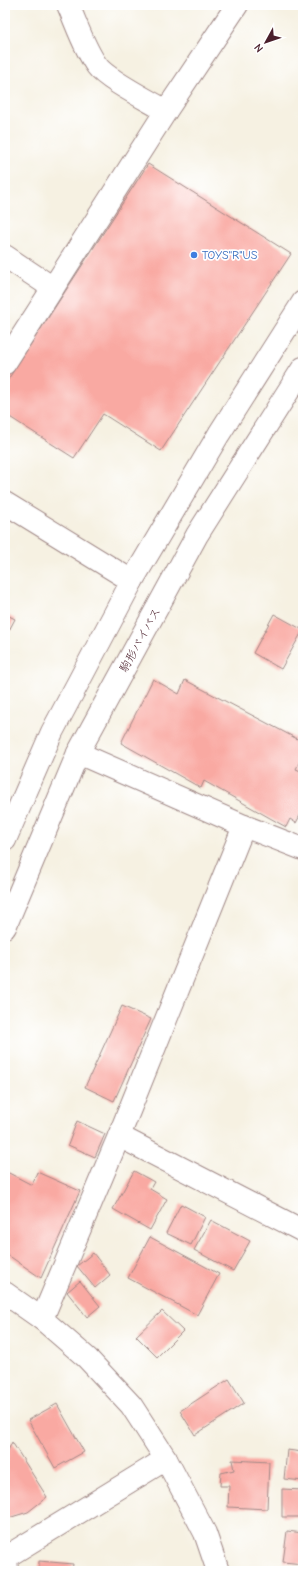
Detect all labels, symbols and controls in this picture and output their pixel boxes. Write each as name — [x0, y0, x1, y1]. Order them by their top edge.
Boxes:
north arrow — [246, 22, 286, 62]
text: N — [251, 41, 266, 55]
place label: TOYS"R"US — [202, 248, 258, 262]
marker: TOYS"R"US — [189, 250, 199, 260]
street label: 駒形バイパス — [116, 605, 164, 675]

